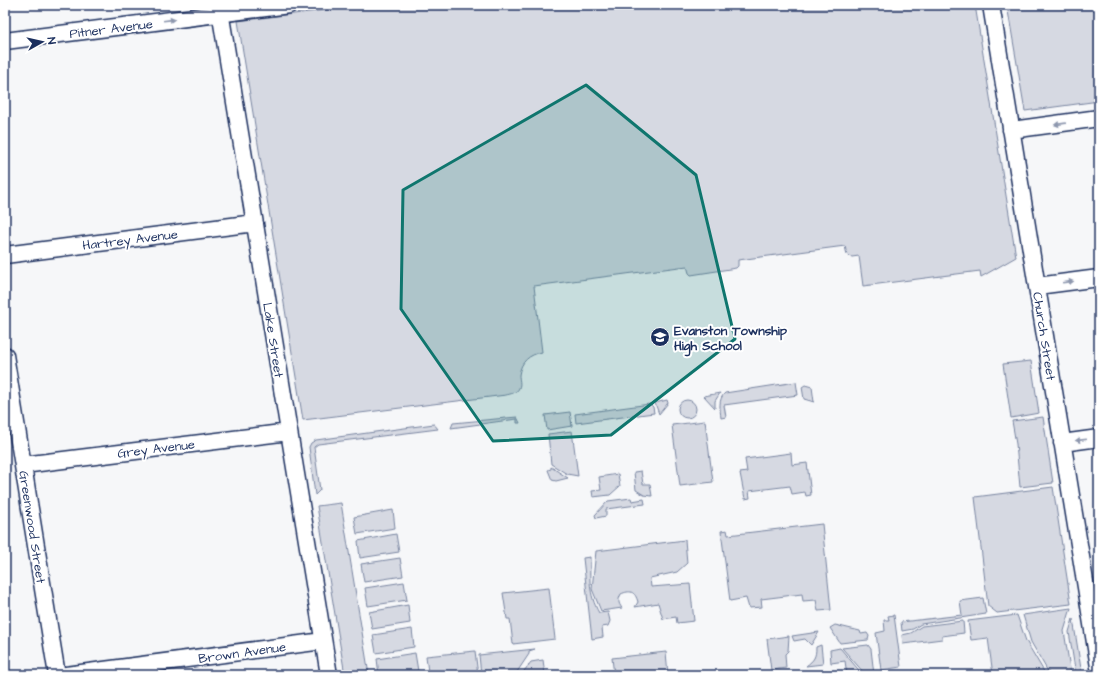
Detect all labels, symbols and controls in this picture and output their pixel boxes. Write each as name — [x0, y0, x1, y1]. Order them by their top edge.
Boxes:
street label: Pitner Avenue — [69, 15, 154, 43]
one-way arrow — [163, 17, 175, 24]
north arrow — [22, 22, 62, 62]
text: N — [43, 36, 59, 45]
one-way arrow — [1054, 120, 1066, 127]
street label: Hartrey Avenue — [82, 225, 179, 256]
one-way arrow — [1062, 279, 1074, 285]
street label: Church Street — [1028, 291, 1060, 382]
street label: Lake Street — [258, 301, 288, 380]
place label: Evanston Township High School — [674, 322, 788, 357]
school or university icon: Evanston Township High School — [649, 326, 671, 348]
street label: Grey Avenue — [116, 435, 196, 464]
one-way arrow — [1075, 437, 1087, 443]
street label: Greenwood Street — [14, 470, 50, 586]
street label: Brown Avenue — [197, 638, 287, 668]

